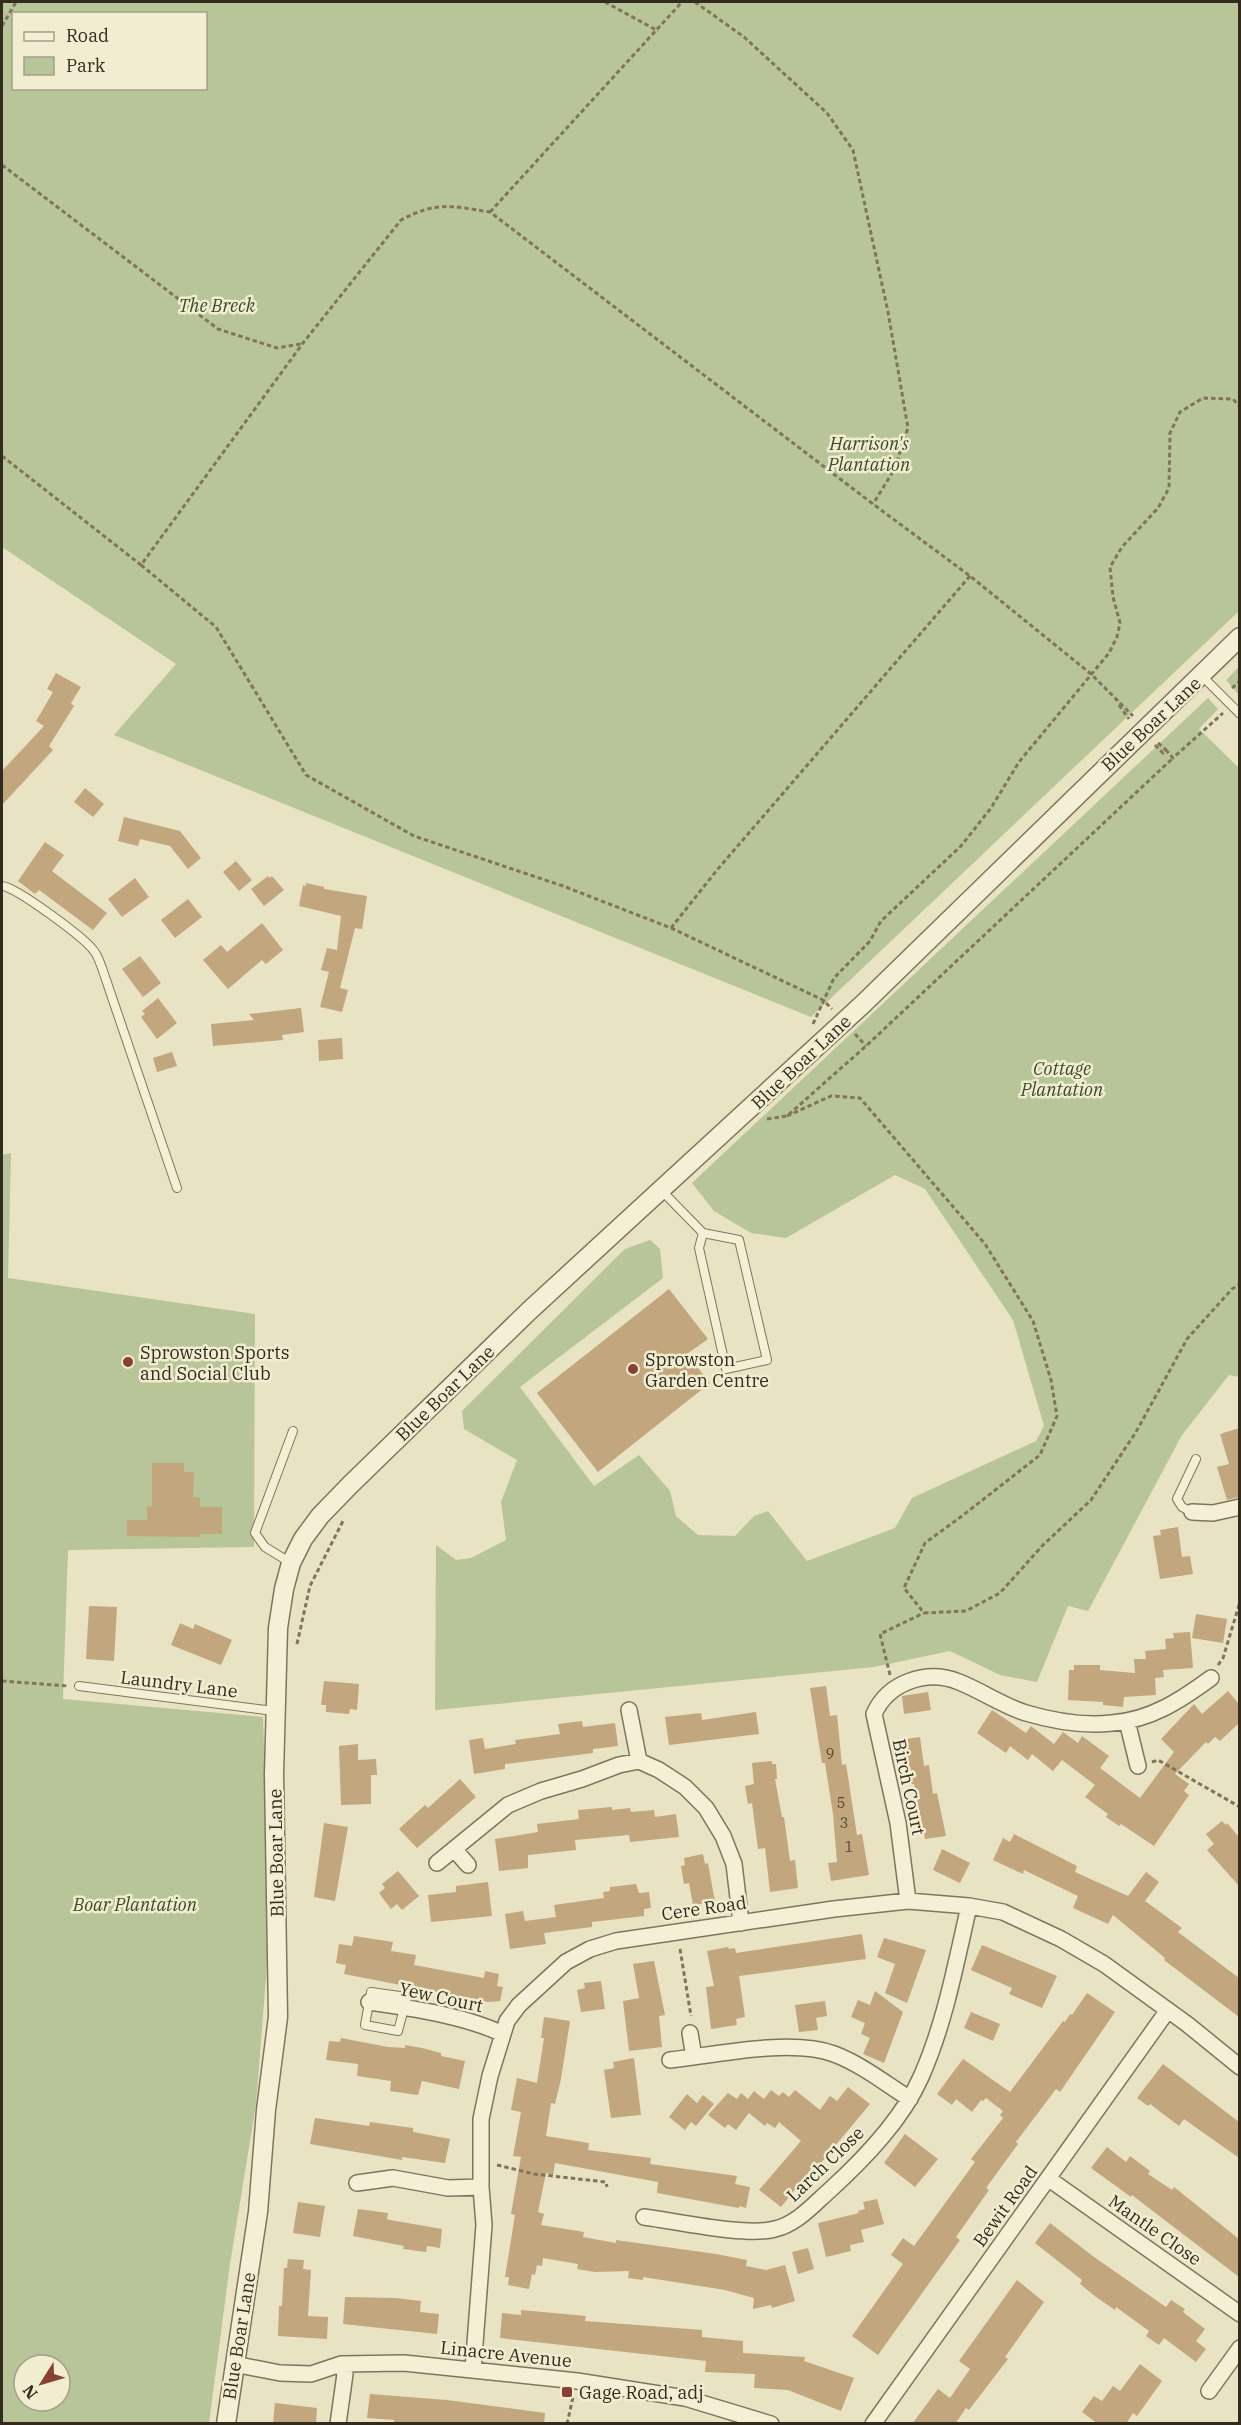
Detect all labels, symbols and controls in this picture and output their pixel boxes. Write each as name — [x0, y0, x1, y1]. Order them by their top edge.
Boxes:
legend — [12, 12, 207, 90]
text: Road — [66, 24, 109, 47]
text: Park — [66, 54, 106, 77]
park label: The Breck — [179, 294, 256, 317]
park label: Harrison's Plantation — [827, 432, 911, 476]
street label: Blue Boar Lane — [1096, 672, 1206, 776]
street label: Blue Boar Lane — [746, 1010, 856, 1114]
park label: Cottage Plantation — [1020, 1057, 1104, 1101]
street label: Blue Boar Lane — [391, 1340, 499, 1446]
place label: Sprowston Sports and Social Club — [140, 1341, 289, 1385]
place label: Sprowston Garden Centre — [645, 1348, 769, 1392]
marker: Sprowston Sports and Social Club — [121, 1355, 135, 1369]
marker: Sprowston Garden Centre — [626, 1362, 640, 1376]
street label: Laundry Lane — [119, 1665, 239, 1703]
street label: Birch Court — [888, 1737, 930, 1837]
house number: 9 — [825, 1744, 835, 1763]
street label: Blue Boar Lane — [263, 1789, 289, 1917]
house number: 5 — [836, 1793, 846, 1812]
house number: 3 — [839, 1813, 849, 1832]
house number: 1 — [844, 1837, 854, 1856]
street label: Cere Road — [660, 1891, 748, 1925]
park label: Boar Plantation — [72, 1893, 198, 1916]
street label: Yew Court — [397, 1977, 485, 2017]
street label: Larch Close — [781, 2121, 869, 2207]
street label: Bewit Road — [968, 2161, 1042, 2251]
street label: Mantle Close — [1104, 2190, 1206, 2270]
street label: Blue Boar Lane — [218, 2271, 260, 2401]
street label: Linacre Avenue — [439, 2336, 573, 2372]
north arrow — [12, 2353, 72, 2413]
text: N — [18, 2381, 42, 2403]
place label: Gage Road, adj — [579, 2381, 704, 2404]
marker: Gage Road, adj — [560, 2385, 574, 2399]

